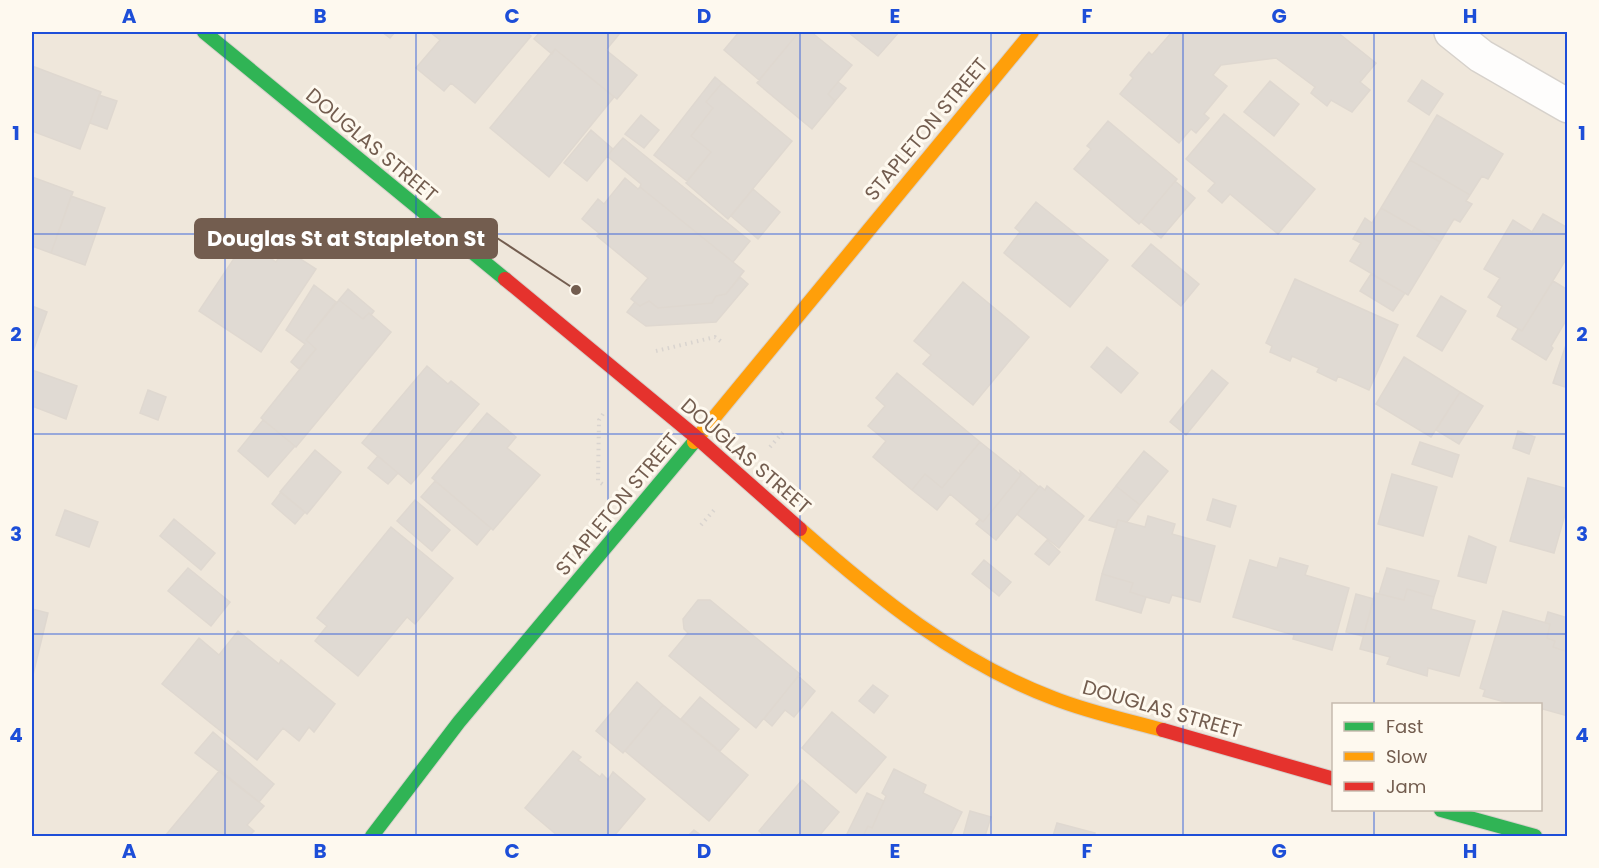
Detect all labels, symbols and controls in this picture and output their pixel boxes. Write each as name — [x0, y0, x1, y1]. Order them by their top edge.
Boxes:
text: A — [122, 2, 137, 30]
text: B — [313, 2, 327, 30]
text: C — [504, 2, 520, 30]
text: D — [697, 2, 711, 30]
text: E — [890, 2, 900, 30]
text: F — [1082, 2, 1093, 30]
text: G — [1271, 2, 1287, 30]
text: H — [1463, 2, 1477, 30]
street label: STAPLETON STREET — [858, 51, 994, 206]
street label: DOUGLAS STREET — [300, 82, 444, 209]
text: 1 — [12, 119, 20, 147]
text: 1 — [1578, 119, 1586, 147]
callout: Douglas St at Stapleton St — [195, 219, 497, 258]
text: Douglas St at Stapleton St — [207, 224, 485, 253]
text: 2 — [10, 320, 22, 348]
text: 2 — [1576, 320, 1588, 348]
street label: DOUGLAS STREET — [675, 392, 817, 521]
street label: STAPLETON STREET — [549, 426, 685, 581]
text: 3 — [10, 520, 22, 548]
text: 3 — [1576, 520, 1588, 548]
street label: DOUGLAS STREET — [1079, 673, 1245, 745]
legend — [1332, 703, 1542, 811]
text: Fast — [1386, 714, 1423, 739]
text: 4 — [9, 721, 23, 749]
text: 4 — [1575, 721, 1589, 749]
text: Slow — [1386, 744, 1428, 769]
text: Jam — [1386, 774, 1426, 799]
text: A — [122, 837, 137, 865]
text: B — [313, 837, 327, 865]
text: C — [504, 837, 520, 865]
text: D — [697, 837, 711, 865]
text: E — [890, 837, 900, 865]
text: F — [1082, 837, 1093, 865]
text: G — [1271, 837, 1287, 865]
text: H — [1463, 837, 1477, 865]

